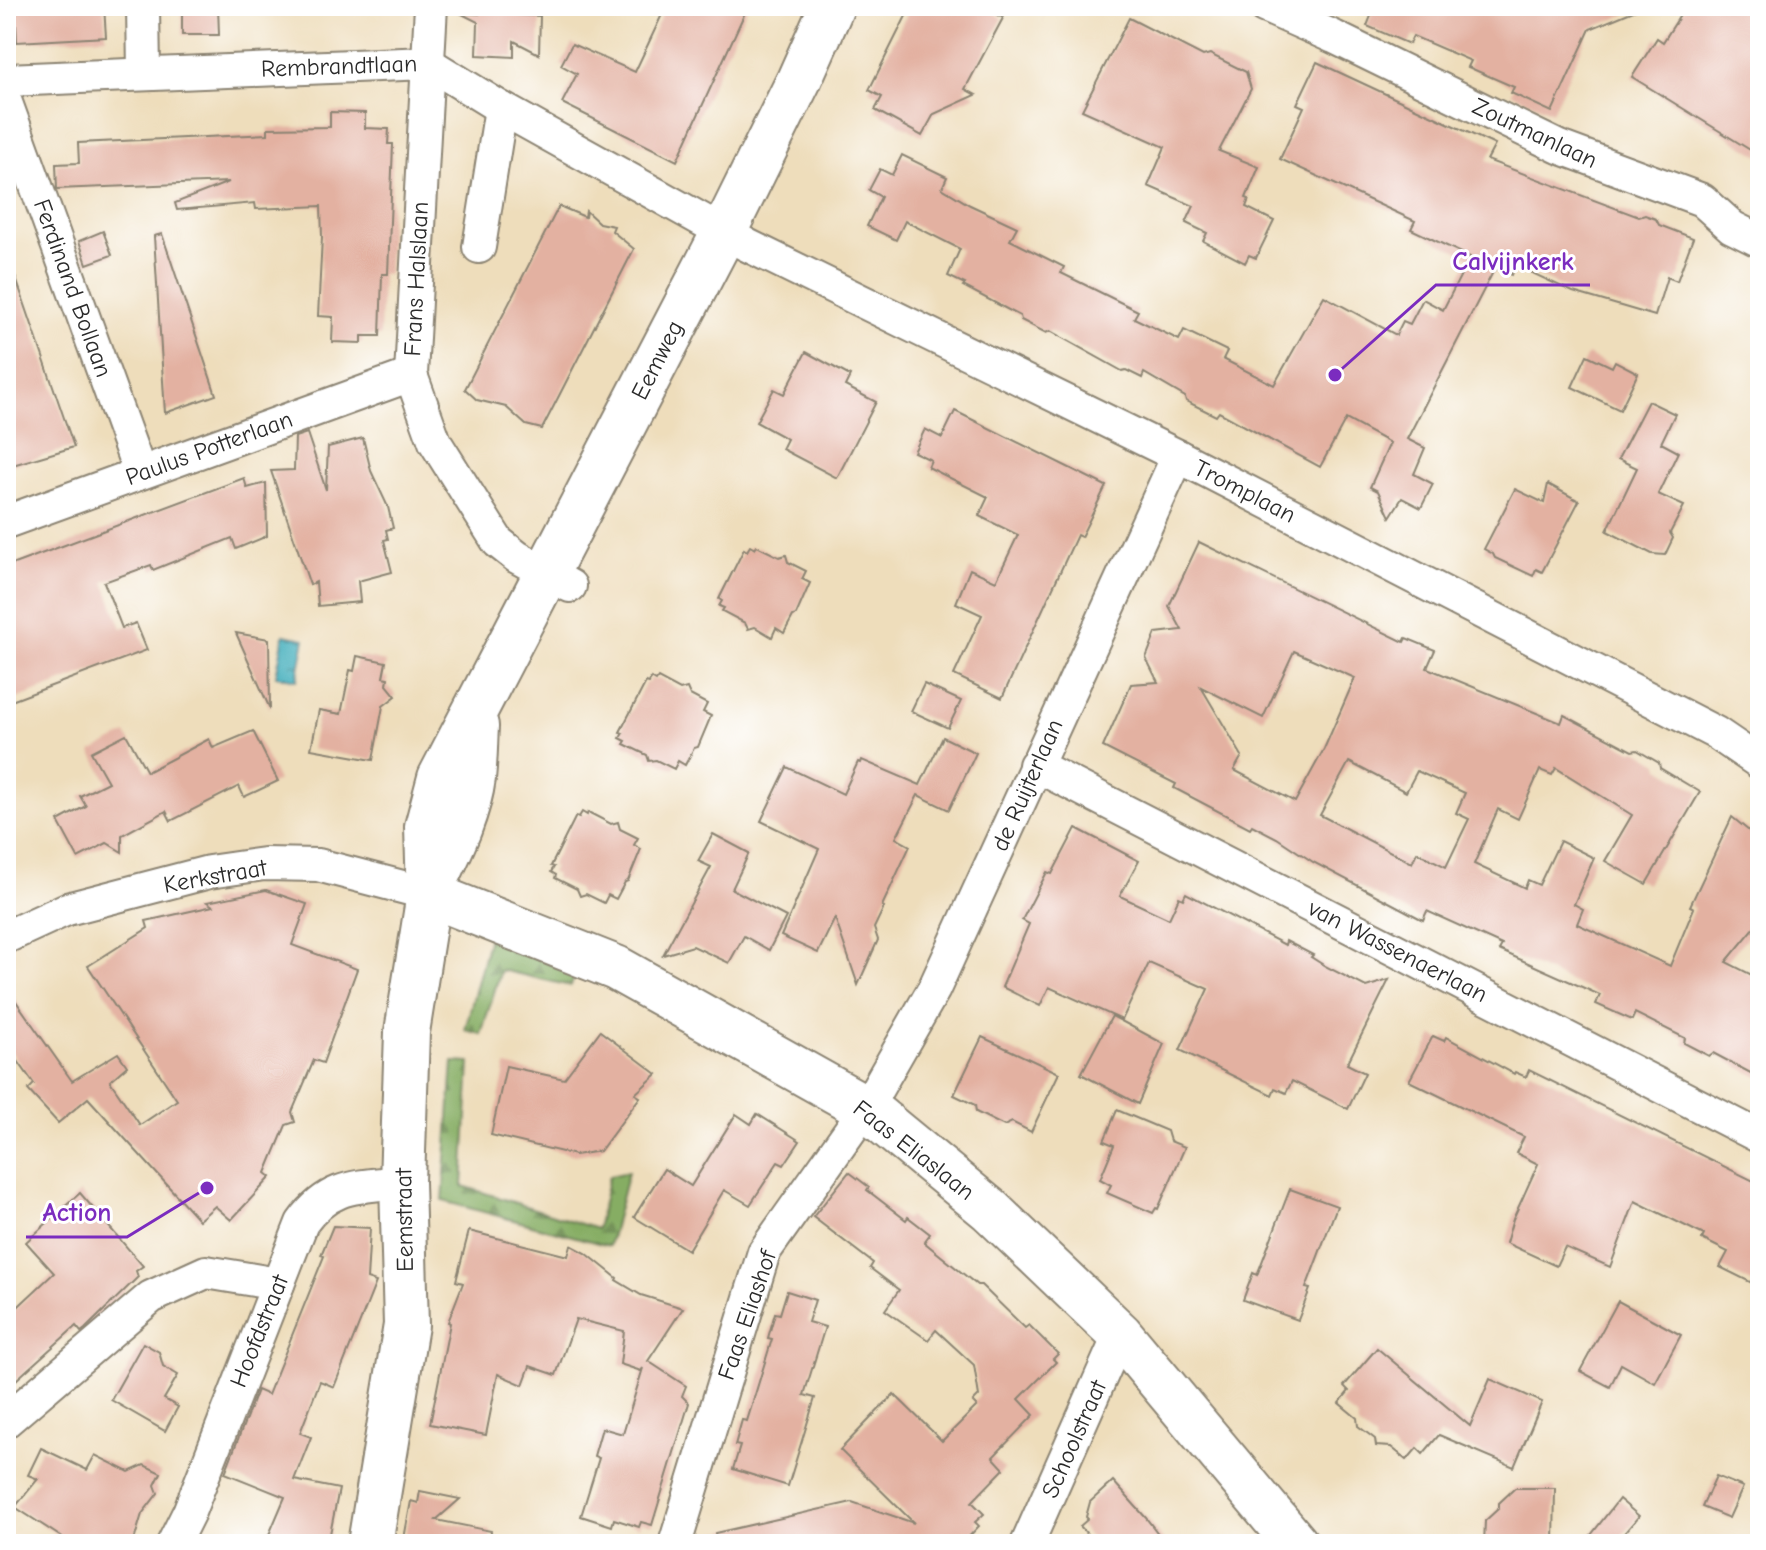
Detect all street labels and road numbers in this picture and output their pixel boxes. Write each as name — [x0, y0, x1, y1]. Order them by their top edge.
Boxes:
street label: Rembrandtlaan — [260, 49, 418, 83]
street label: Zoutmanlaan — [1468, 92, 1602, 174]
street label: Ferdinand Bollaan — [28, 195, 118, 381]
street label: Frans Halslaan — [398, 201, 434, 357]
street label: Eemweg — [625, 316, 689, 404]
street label: Paulus Potterlaan — [122, 405, 296, 491]
street label: Tromplaan — [1190, 454, 1300, 528]
street label: de Ruijterlaan — [985, 715, 1069, 855]
street label: Kerkstraat — [161, 853, 270, 899]
street label: van Wassenaerlaan — [1303, 893, 1492, 1008]
street label: Faas Eliaslaan — [848, 1094, 980, 1206]
street label: Eemstraat — [389, 1167, 419, 1272]
street label: Faas Eliashof — [712, 1245, 783, 1383]
street label: Hoofdstraat — [224, 1270, 295, 1391]
street label: Schoolstraat — [1036, 1375, 1113, 1502]

